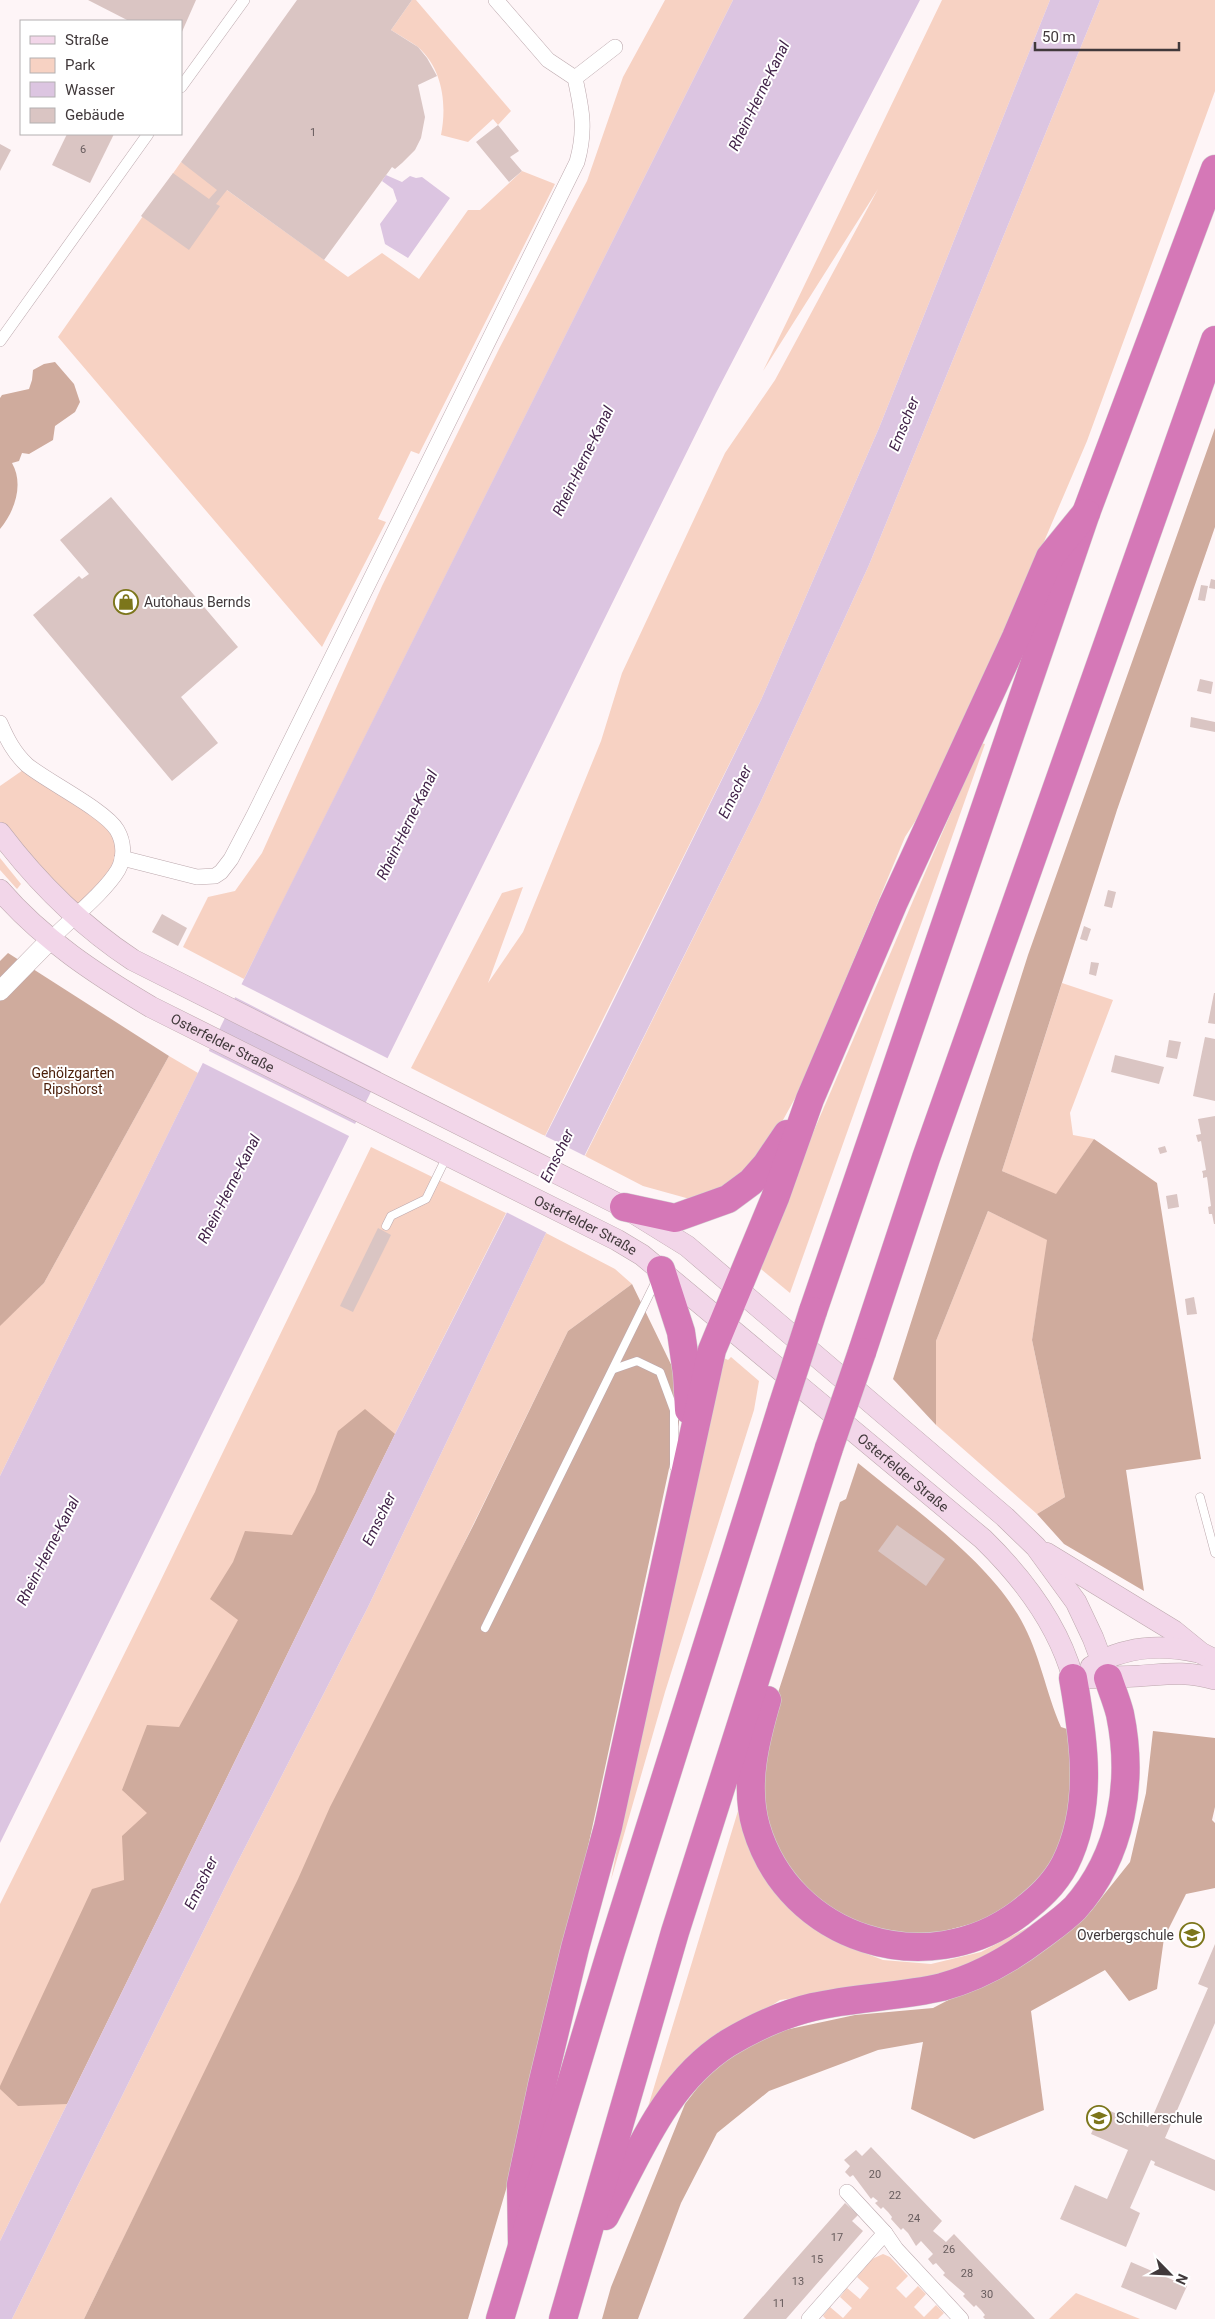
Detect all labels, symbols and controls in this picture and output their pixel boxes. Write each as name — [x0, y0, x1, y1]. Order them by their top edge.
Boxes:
legend — [20, 20, 182, 135]
scale bar — [1035, 20, 1179, 52]
text: 50 m — [1042, 28, 1076, 46]
text: Straße — [65, 31, 109, 49]
water label: Rhein-Herne-Kanal — [725, 38, 794, 154]
text: Park — [65, 56, 96, 74]
text: Wasser — [65, 81, 115, 99]
text: Gebäude — [65, 106, 124, 124]
house number: 1 — [310, 126, 316, 139]
house number: 6 — [80, 143, 86, 156]
water label: Emscher — [885, 393, 923, 454]
water label: Rhein-Herne-Kanal — [549, 403, 618, 519]
shop icon: Autohaus Bernds — [113, 589, 139, 615]
place label: Autohaus Bernds — [144, 594, 251, 610]
water label: Emscher — [714, 762, 756, 821]
water label: Rhein-Herne-Kanal — [373, 767, 442, 883]
street label: Osterfelder Straße — [168, 1010, 277, 1075]
park label: Gehölzgarten Ripshorst — [31, 1065, 115, 1097]
water label: Emscher — [536, 1126, 578, 1185]
water label: Rhein-Herne-Kanal — [194, 1131, 264, 1246]
street label: Osterfelder Straße — [531, 1192, 640, 1258]
street label: Osterfelder Straße — [854, 1430, 952, 1515]
water label: Emscher — [358, 1489, 400, 1548]
water label: Rhein-Herne-Kanal — [13, 1493, 83, 1608]
water label: Emscher — [180, 1853, 222, 1912]
school or university icon: Overbergschule — [1179, 1922, 1205, 1948]
place label: Overbergschule — [1077, 1927, 1174, 1943]
school or university icon: Schillerschule — [1086, 2105, 1112, 2131]
place label: Schillerschule — [1116, 2110, 1203, 2126]
house number: 20 — [869, 2168, 881, 2181]
house number: 22 — [889, 2189, 901, 2202]
house number: 24 — [908, 2212, 920, 2225]
house number: 17 — [831, 2231, 843, 2244]
house number: 26 — [943, 2243, 955, 2256]
north arrow — [1145, 2249, 1195, 2299]
house number: 15 — [811, 2253, 823, 2266]
house number: 28 — [961, 2267, 973, 2280]
text: N — [1173, 2272, 1191, 2287]
house number: 13 — [792, 2275, 804, 2288]
house number: 30 — [981, 2288, 993, 2301]
house number: 11 — [773, 2297, 785, 2310]

